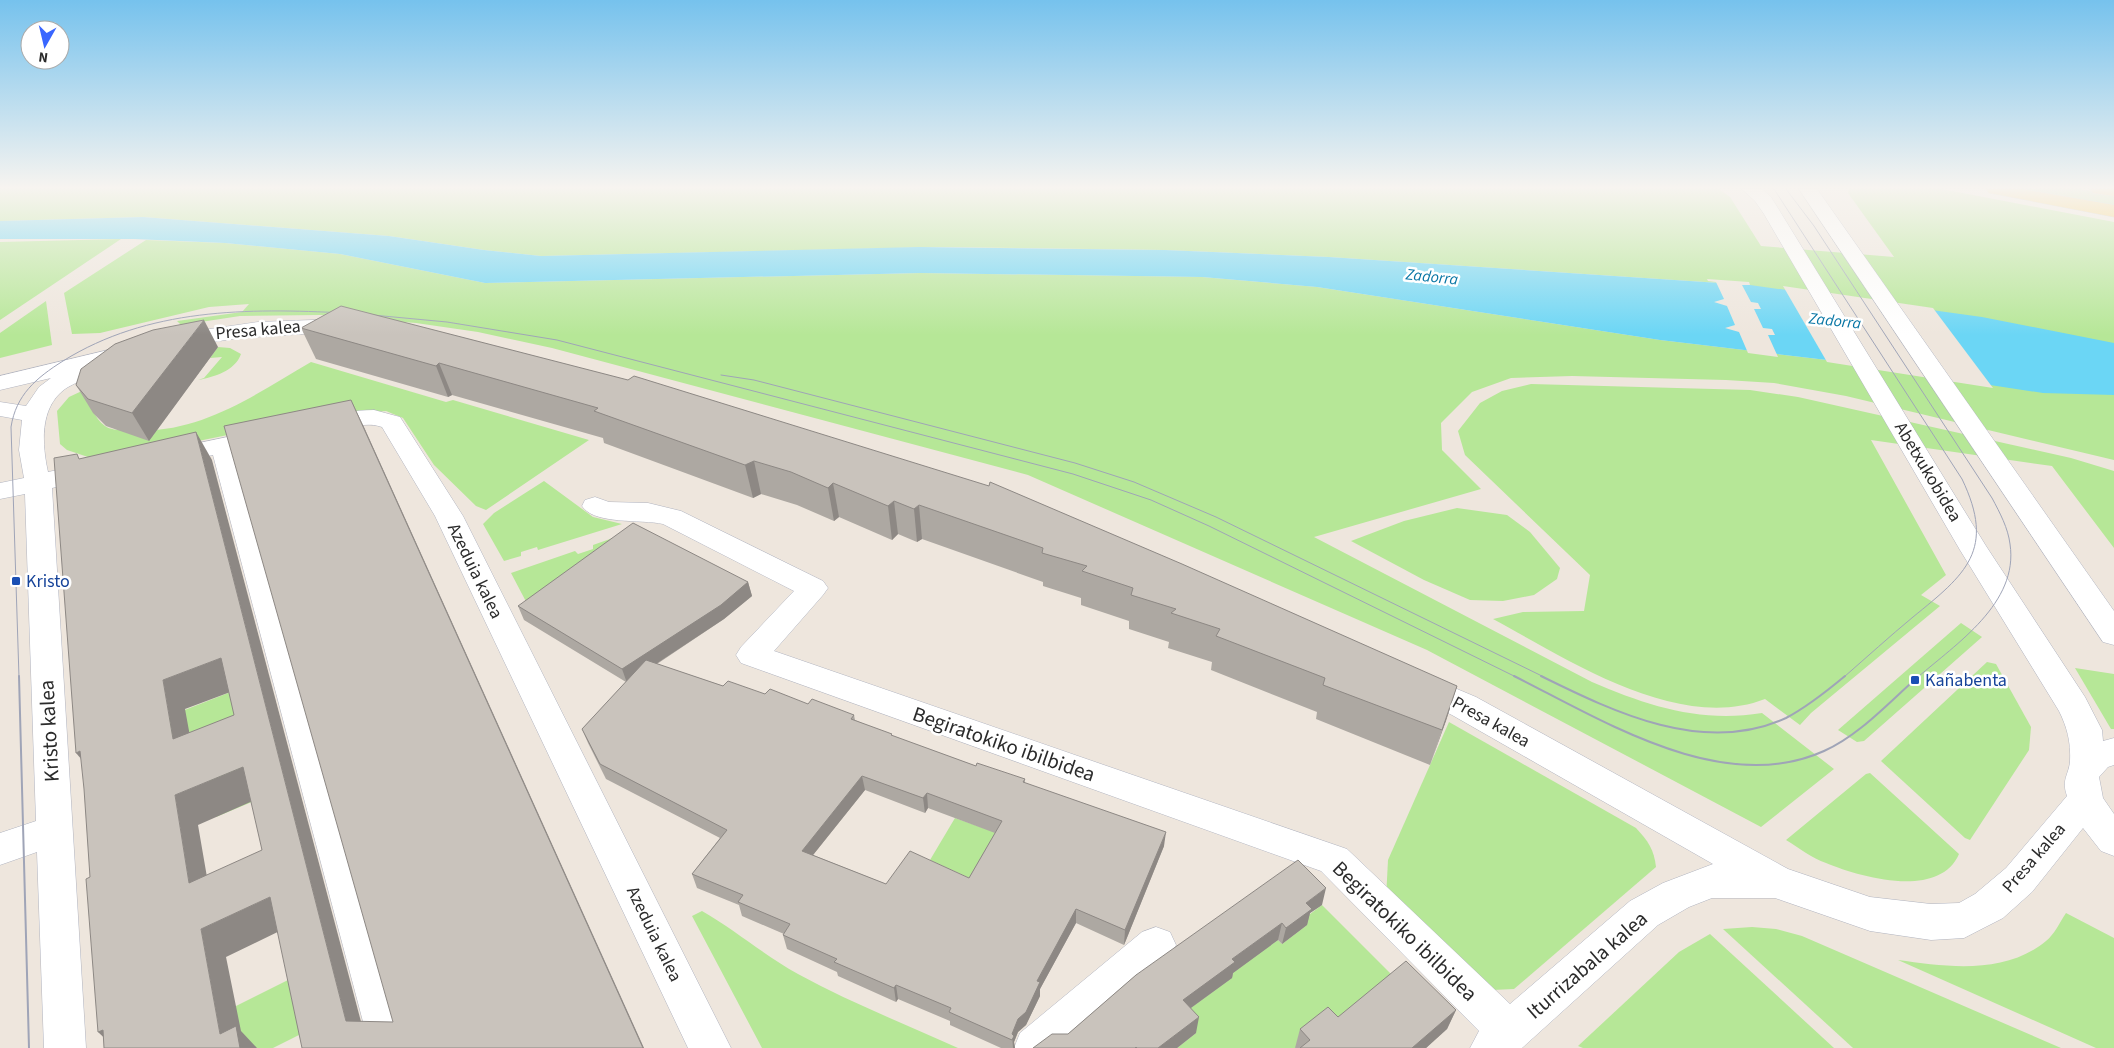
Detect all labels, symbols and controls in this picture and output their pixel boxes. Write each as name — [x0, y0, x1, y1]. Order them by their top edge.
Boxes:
north arrow — [20, 20, 70, 70]
text: N — [37, 46, 49, 67]
water label: Zadorra — [1404, 263, 1460, 291]
water label: Zadorra — [1807, 307, 1863, 335]
street label: Presa kalea — [214, 314, 302, 346]
street label: Abetxukobidea — [1888, 417, 1968, 527]
street label: Azeduia kalea — [441, 519, 509, 623]
place label: Kristo — [26, 569, 70, 594]
marker: Kristo — [10, 575, 22, 587]
place label: Kañabenta — [1925, 668, 2007, 693]
marker: Kañabenta — [1909, 674, 1921, 686]
street label: Kristo kalea — [31, 679, 67, 783]
street label: Presa kalea — [1448, 690, 1534, 754]
street label: Begiratokiko ibilbidea — [909, 699, 1099, 789]
street label: Presa kalea — [1997, 818, 2071, 898]
street label: Begiratokiko ibilbidea — [1326, 854, 1484, 1008]
street label: Azeduia kalea — [620, 882, 688, 986]
street label: Iturrizabala kalea — [1520, 904, 1654, 1026]

